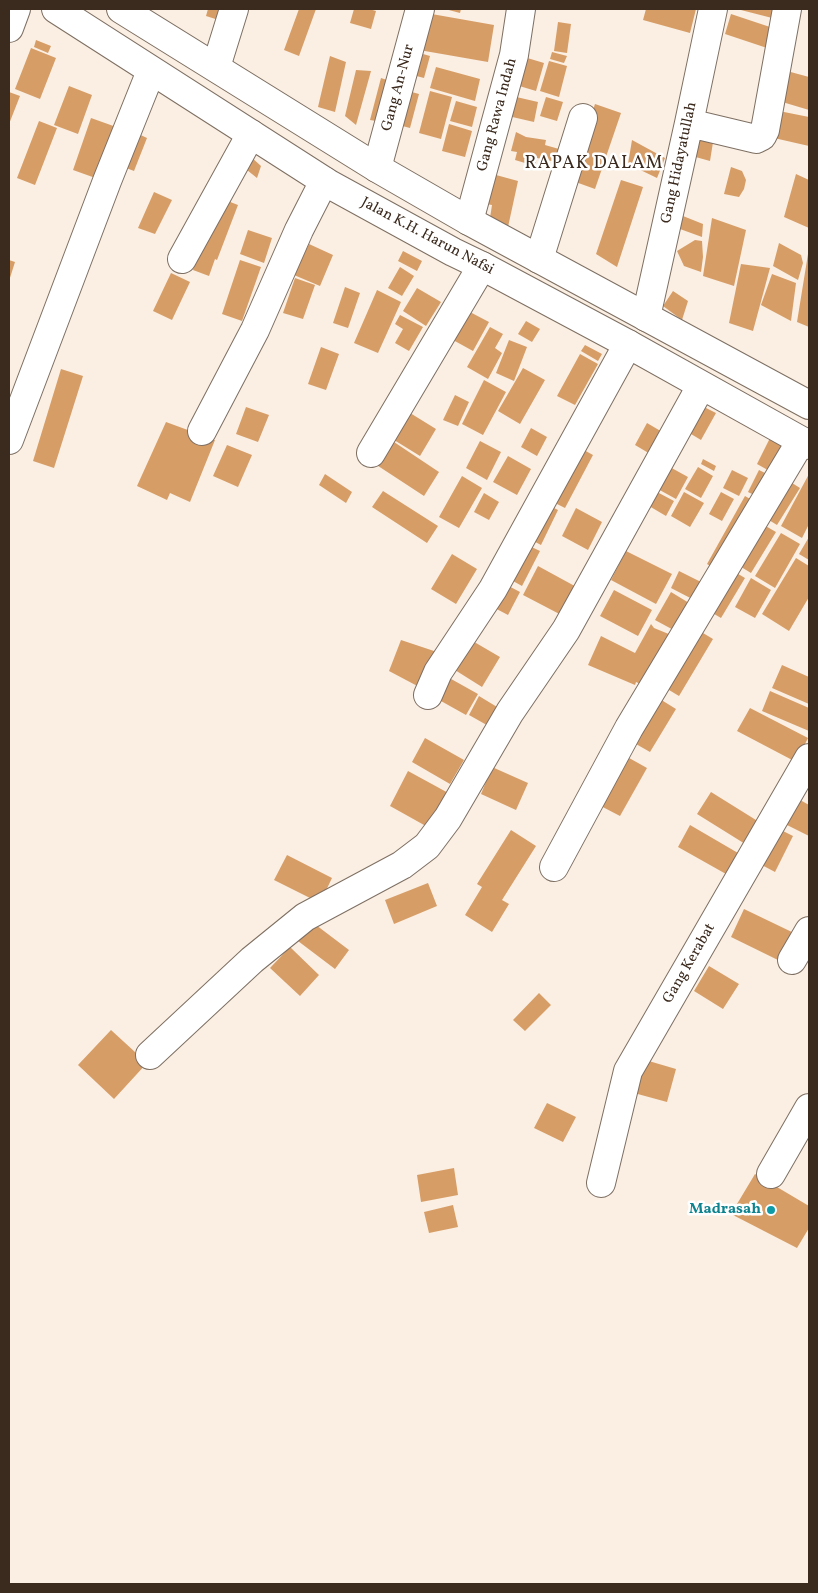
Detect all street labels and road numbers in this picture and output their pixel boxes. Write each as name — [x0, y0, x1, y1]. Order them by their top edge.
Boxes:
street label: Gang An-Nur — [379, 43, 419, 133]
street label: Gang Rawa Indah — [474, 56, 522, 174]
street label: Gang Hidayatullah — [658, 101, 702, 225]
street label: Jalan K.H. Harun Nafsi — [357, 194, 497, 280]
street label: Gang Kerabat — [660, 921, 720, 1007]

